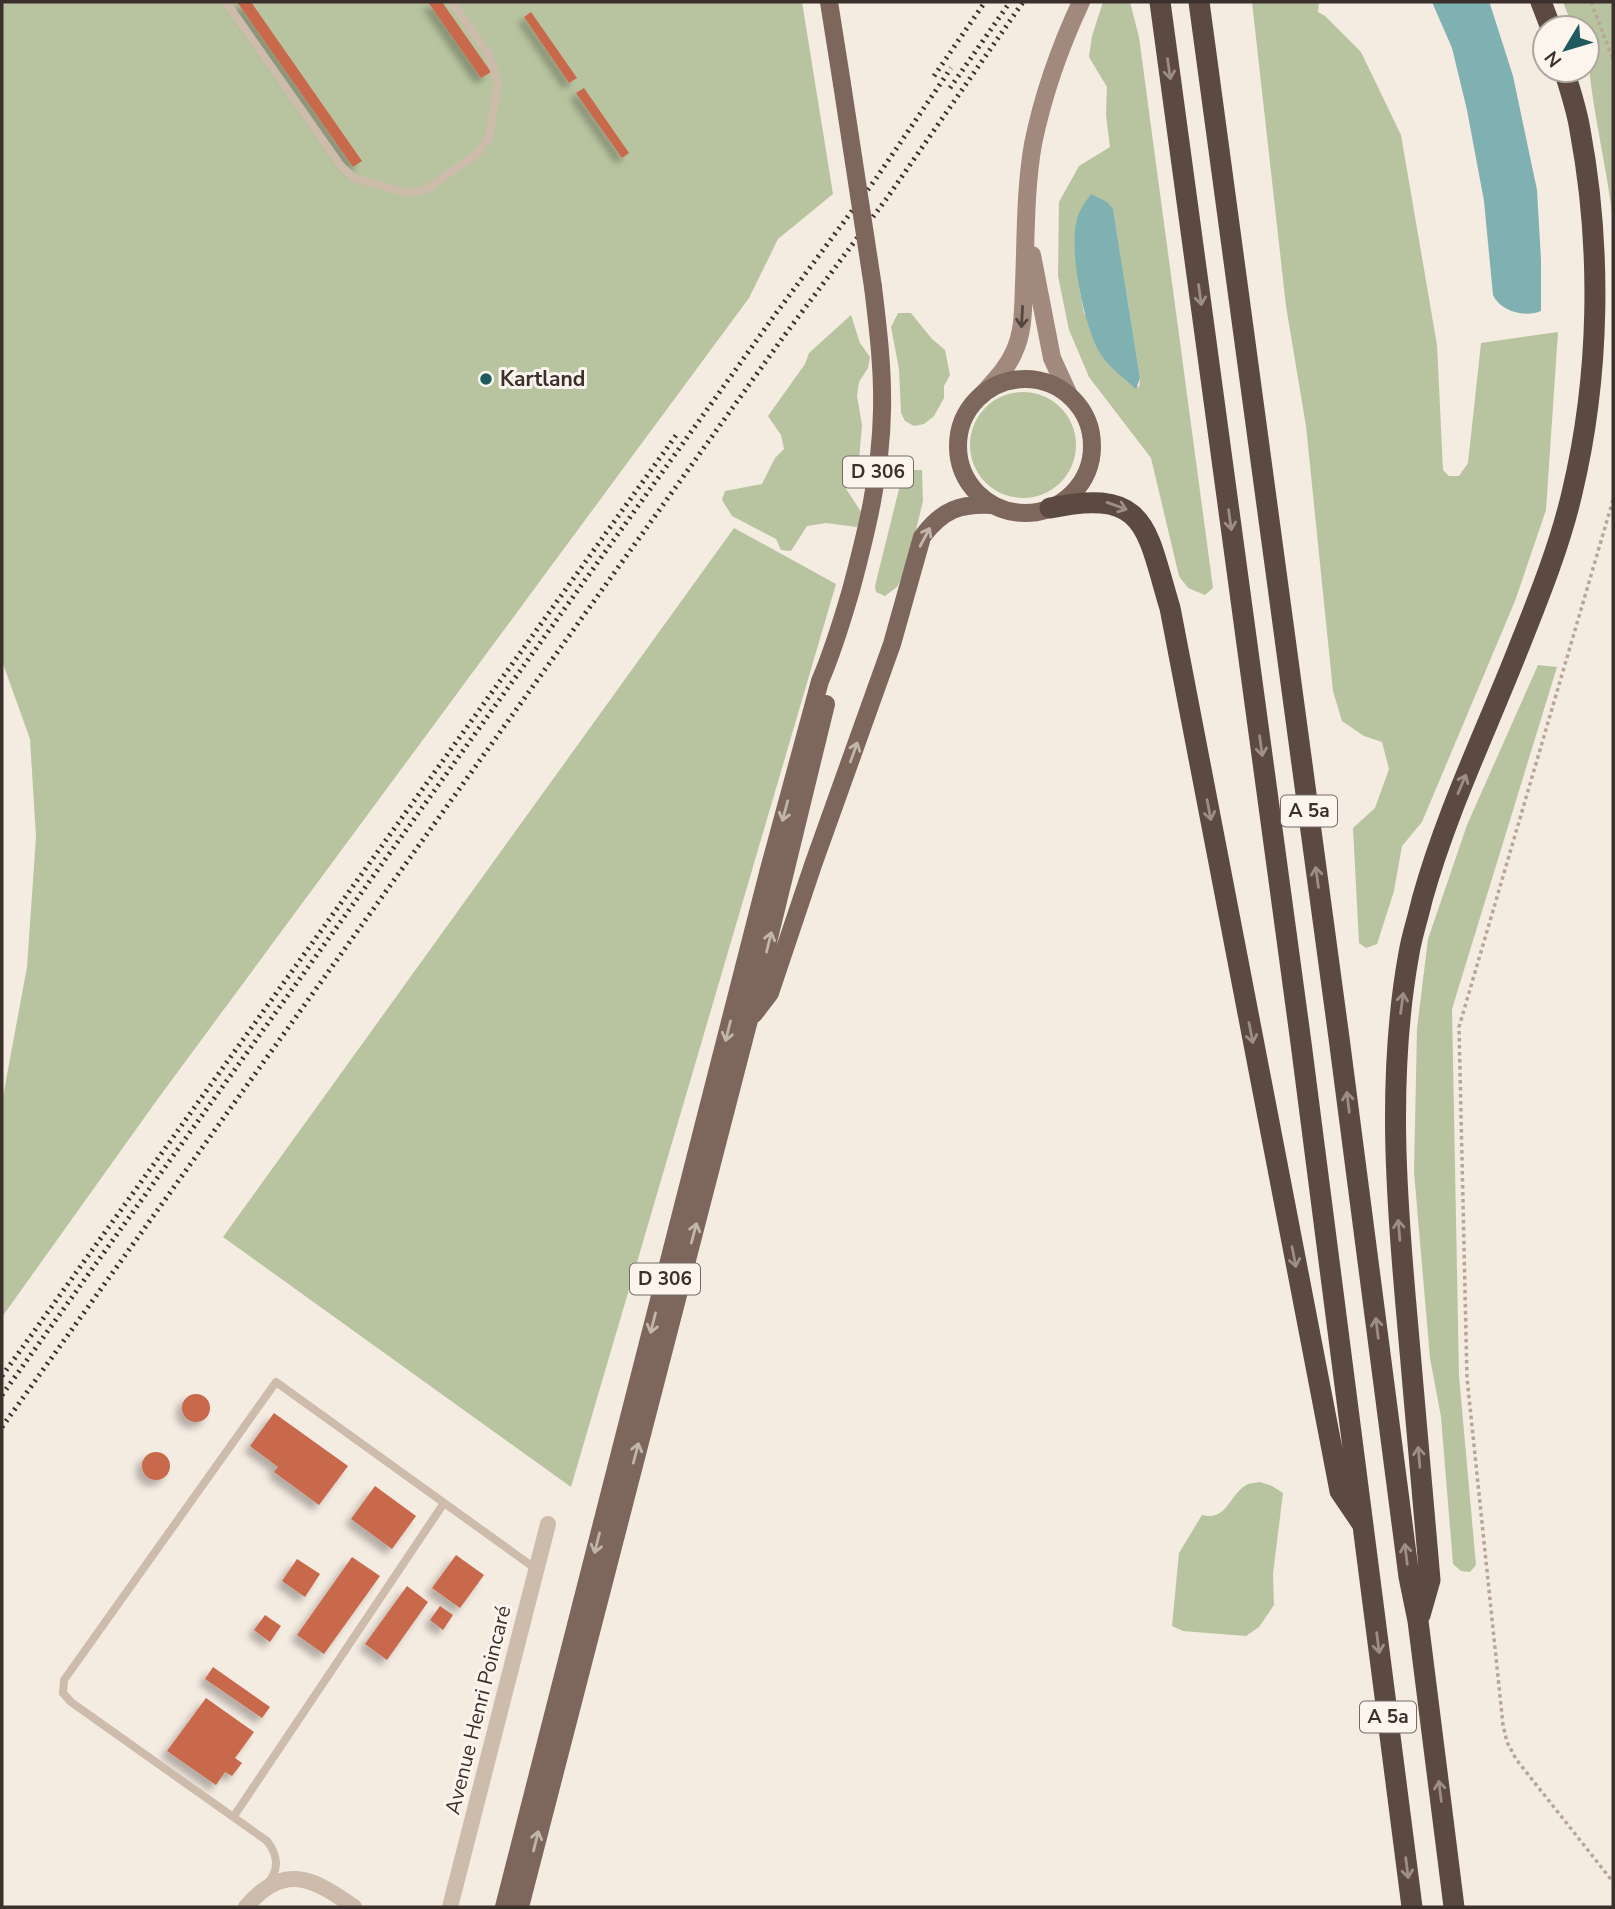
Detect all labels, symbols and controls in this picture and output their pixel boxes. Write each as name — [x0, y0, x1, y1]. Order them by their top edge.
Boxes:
north arrow — [1531, 14, 1601, 84]
text: N — [1539, 45, 1568, 72]
one-way arrow — [1163, 58, 1176, 80]
one-way arrow — [1193, 283, 1206, 306]
one-way arrow — [1015, 305, 1028, 328]
place label: Kartland — [500, 365, 585, 393]
marker: Kartland — [478, 371, 494, 387]
road number: D 306 — [843, 457, 913, 488]
one-way arrow — [1106, 501, 1127, 514]
one-way arrow — [1224, 508, 1237, 531]
one-way arrow — [918, 527, 932, 547]
one-way arrow — [1255, 734, 1268, 757]
one-way arrow — [849, 742, 861, 764]
one-way arrow — [1456, 774, 1469, 796]
road number: A 5a — [1281, 796, 1337, 826]
one-way arrow — [1202, 798, 1216, 821]
one-way arrow — [778, 799, 791, 822]
one-way arrow — [1311, 866, 1324, 889]
one-way arrow — [763, 931, 776, 954]
one-way arrow — [1395, 992, 1408, 1015]
one-way arrow — [721, 1020, 734, 1042]
one-way arrow — [1245, 1022, 1258, 1044]
one-way arrow — [1341, 1091, 1354, 1114]
one-way arrow — [1392, 1219, 1405, 1242]
one-way arrow — [688, 1222, 701, 1245]
one-way arrow — [1288, 1245, 1302, 1268]
road number: D 306 — [630, 1264, 700, 1294]
one-way arrow — [646, 1311, 659, 1334]
one-way arrow — [1370, 1317, 1383, 1340]
one-way arrow — [630, 1443, 643, 1465]
one-way arrow — [1412, 1446, 1425, 1468]
one-way arrow — [590, 1532, 603, 1554]
one-way arrow — [1400, 1543, 1413, 1565]
street label: Avenue Henri Poincaré — [438, 1603, 518, 1817]
one-way arrow — [1372, 1631, 1385, 1653]
road number: A 5a — [1360, 1702, 1416, 1732]
one-way arrow — [1433, 1780, 1446, 1803]
one-way arrow — [530, 1830, 543, 1853]
one-way arrow — [1400, 1856, 1413, 1879]

